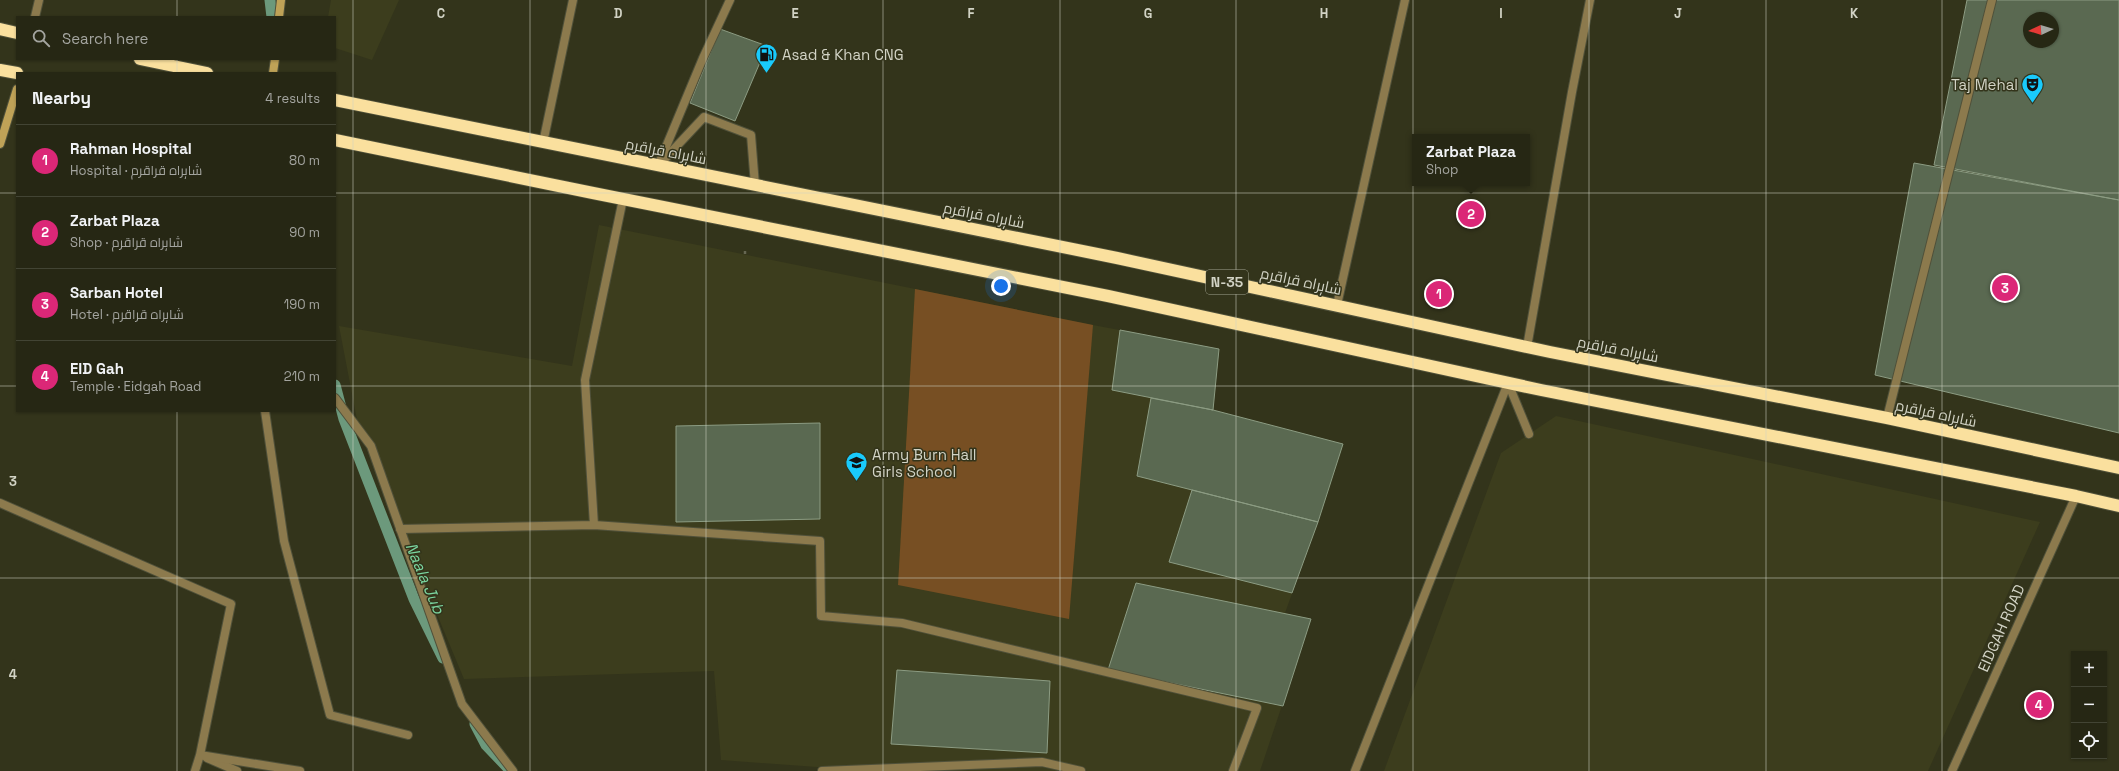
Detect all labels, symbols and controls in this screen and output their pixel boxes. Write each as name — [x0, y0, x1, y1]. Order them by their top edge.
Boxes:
text: C — [437, 5, 445, 22]
text: D — [614, 5, 623, 22]
text: E — [791, 5, 799, 22]
text: F — [968, 5, 975, 22]
text: G — [1144, 5, 1152, 22]
text: H — [1320, 5, 1328, 22]
text: I — [1499, 5, 1503, 22]
text: J — [1674, 5, 1682, 22]
text: K — [1850, 5, 1859, 22]
north arrow — [2023, 12, 2059, 48]
search box — [16, 16, 336, 60]
icon: search — [30, 27, 52, 49]
text: Search here — [62, 29, 148, 48]
fuel station icon: Asad & Khan CNG — [753, 41, 779, 74]
place label: Asad & Khan CNG — [782, 45, 904, 64]
theatre icon: Taj Mehal — [2020, 71, 2046, 104]
place label: Taj Mehal — [1951, 75, 2018, 94]
text: Nearby — [32, 87, 91, 109]
text: 4 results — [265, 90, 320, 107]
street label: شاہراہ قراقرم — [623, 134, 708, 169]
popup — [1412, 134, 1530, 186]
text: Rahman Hospital — [70, 139, 192, 158]
text: Zarbat Plaza — [1426, 142, 1516, 161]
text: 1 — [42, 152, 48, 169]
text: 80 m — [289, 152, 320, 169]
text: Shop — [1426, 161, 1458, 178]
text: Hospital · شاہراہ قراقرم — [70, 162, 202, 179]
street label: شاہراہ قراقرم — [941, 198, 1026, 233]
pin: 2 — [1458, 199, 1484, 229]
text: Zarbat Plaza — [70, 211, 160, 230]
text: 2 — [41, 224, 49, 241]
text: 90 m — [289, 224, 320, 241]
text: Shop · شاہراہ قراقرم — [70, 234, 183, 251]
street label: شاہراہ قراقرم — [1258, 263, 1343, 300]
road number: N-35 — [1206, 270, 1248, 294]
pin: 3 — [1992, 273, 2018, 303]
your location — [991, 276, 1011, 296]
pin: 1 — [1426, 279, 1452, 309]
text: Sarban Hotel — [70, 283, 163, 302]
text: 3 — [41, 296, 49, 313]
text: 190 m — [284, 296, 320, 313]
text: Hotel · شاہراہ قراقرم — [70, 306, 184, 323]
street label: شاہراہ قراقرم — [1575, 332, 1660, 367]
text: EID Gah — [70, 359, 124, 378]
text: 4 — [41, 368, 49, 385]
text: 210 m — [284, 368, 320, 385]
text: Temple · Eidgah Road — [70, 378, 202, 395]
street label: شاہراہ قراقرم — [1893, 395, 1978, 432]
place label: Army Burn Hall Girls School — [872, 445, 977, 481]
school or university icon: Army Burn Hall Girls School — [843, 450, 869, 483]
text: 3 — [9, 473, 17, 490]
water label: Naala Jub — [401, 539, 450, 617]
street label: EIDGAH ROAD — [1973, 581, 2029, 675]
map controls — [2071, 651, 2107, 759]
button: + — [2071, 651, 2107, 687]
text: 4 — [9, 666, 17, 683]
button: − — [2071, 687, 2107, 723]
pin: 4 — [2026, 690, 2052, 720]
button: locate — [2071, 723, 2107, 759]

